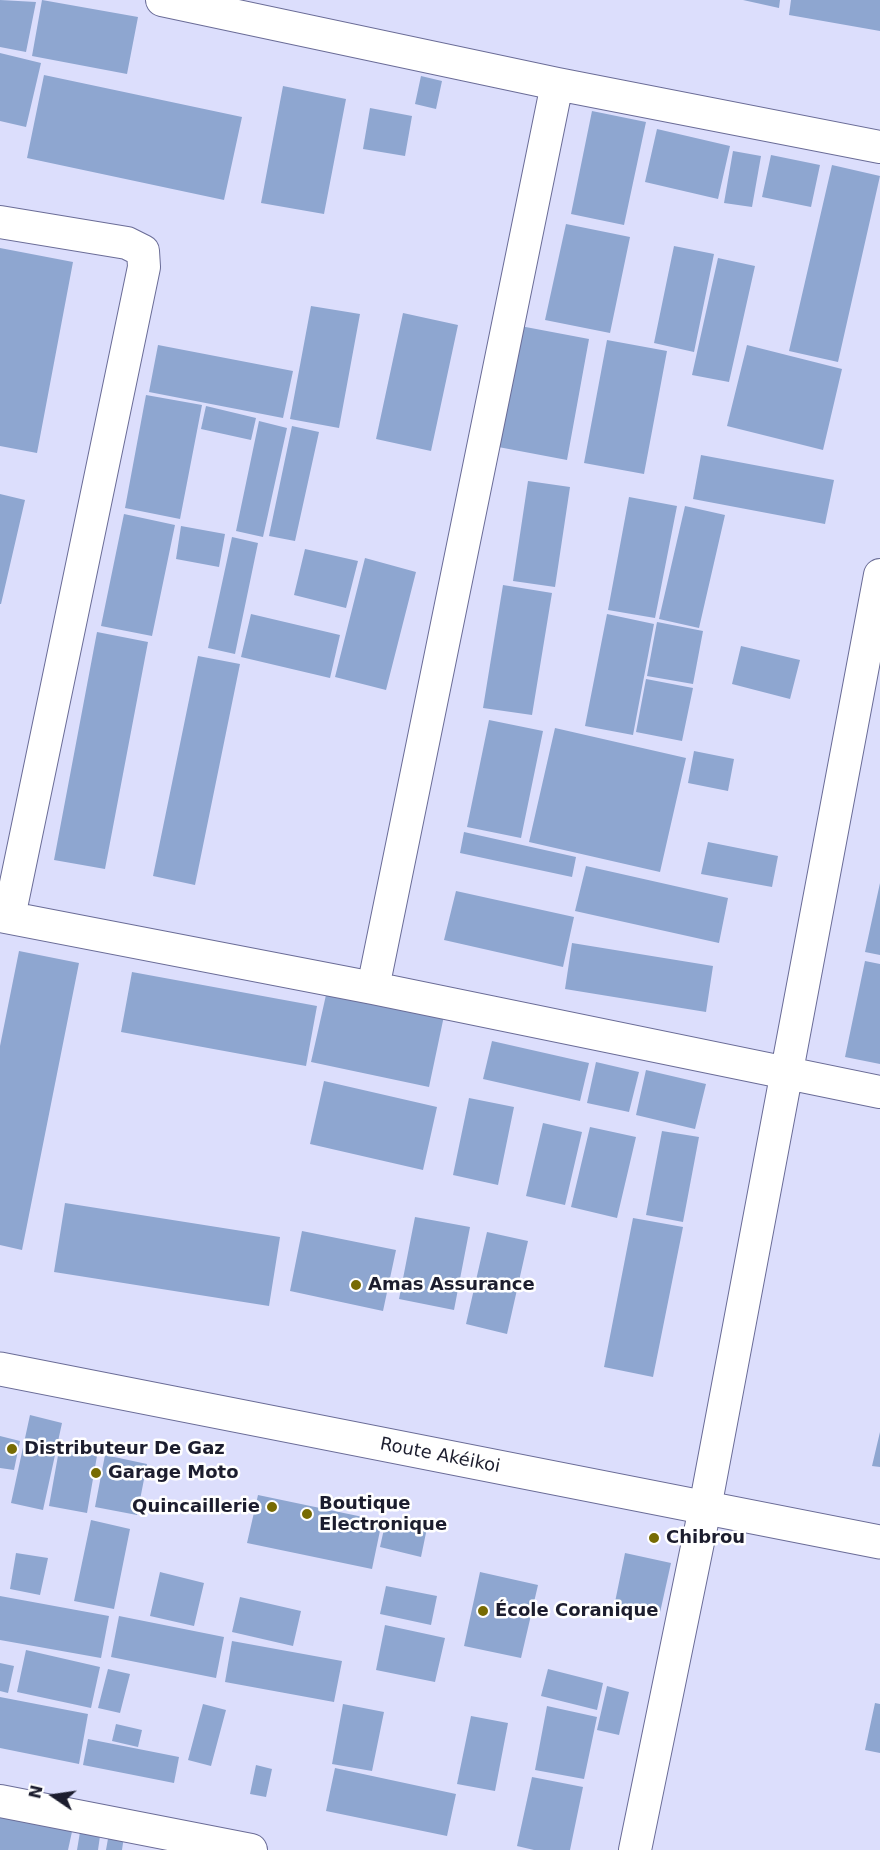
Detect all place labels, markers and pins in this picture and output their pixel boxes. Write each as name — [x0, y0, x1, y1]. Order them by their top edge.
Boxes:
place label: Amas Assurance — [368, 1274, 535, 1296]
marker: Amas Assurance — [349, 1278, 363, 1292]
place label: Distributeur De Gaz — [24, 1438, 225, 1460]
marker: Distributeur De Gaz — [5, 1442, 19, 1456]
place label: Garage Moto — [108, 1462, 239, 1484]
marker: Garage Moto — [89, 1466, 103, 1480]
place label: Boutique Electronique — [319, 1493, 447, 1536]
place label: Quincaillerie — [132, 1496, 260, 1518]
marker: Quincaillerie — [265, 1500, 279, 1514]
marker: Boutique Electronique — [300, 1507, 314, 1521]
place label: Chibrou — [666, 1527, 745, 1549]
marker: Chibrou — [647, 1531, 661, 1545]
place label: École Coranique — [495, 1600, 658, 1622]
marker: École Coranique — [476, 1604, 490, 1618]

